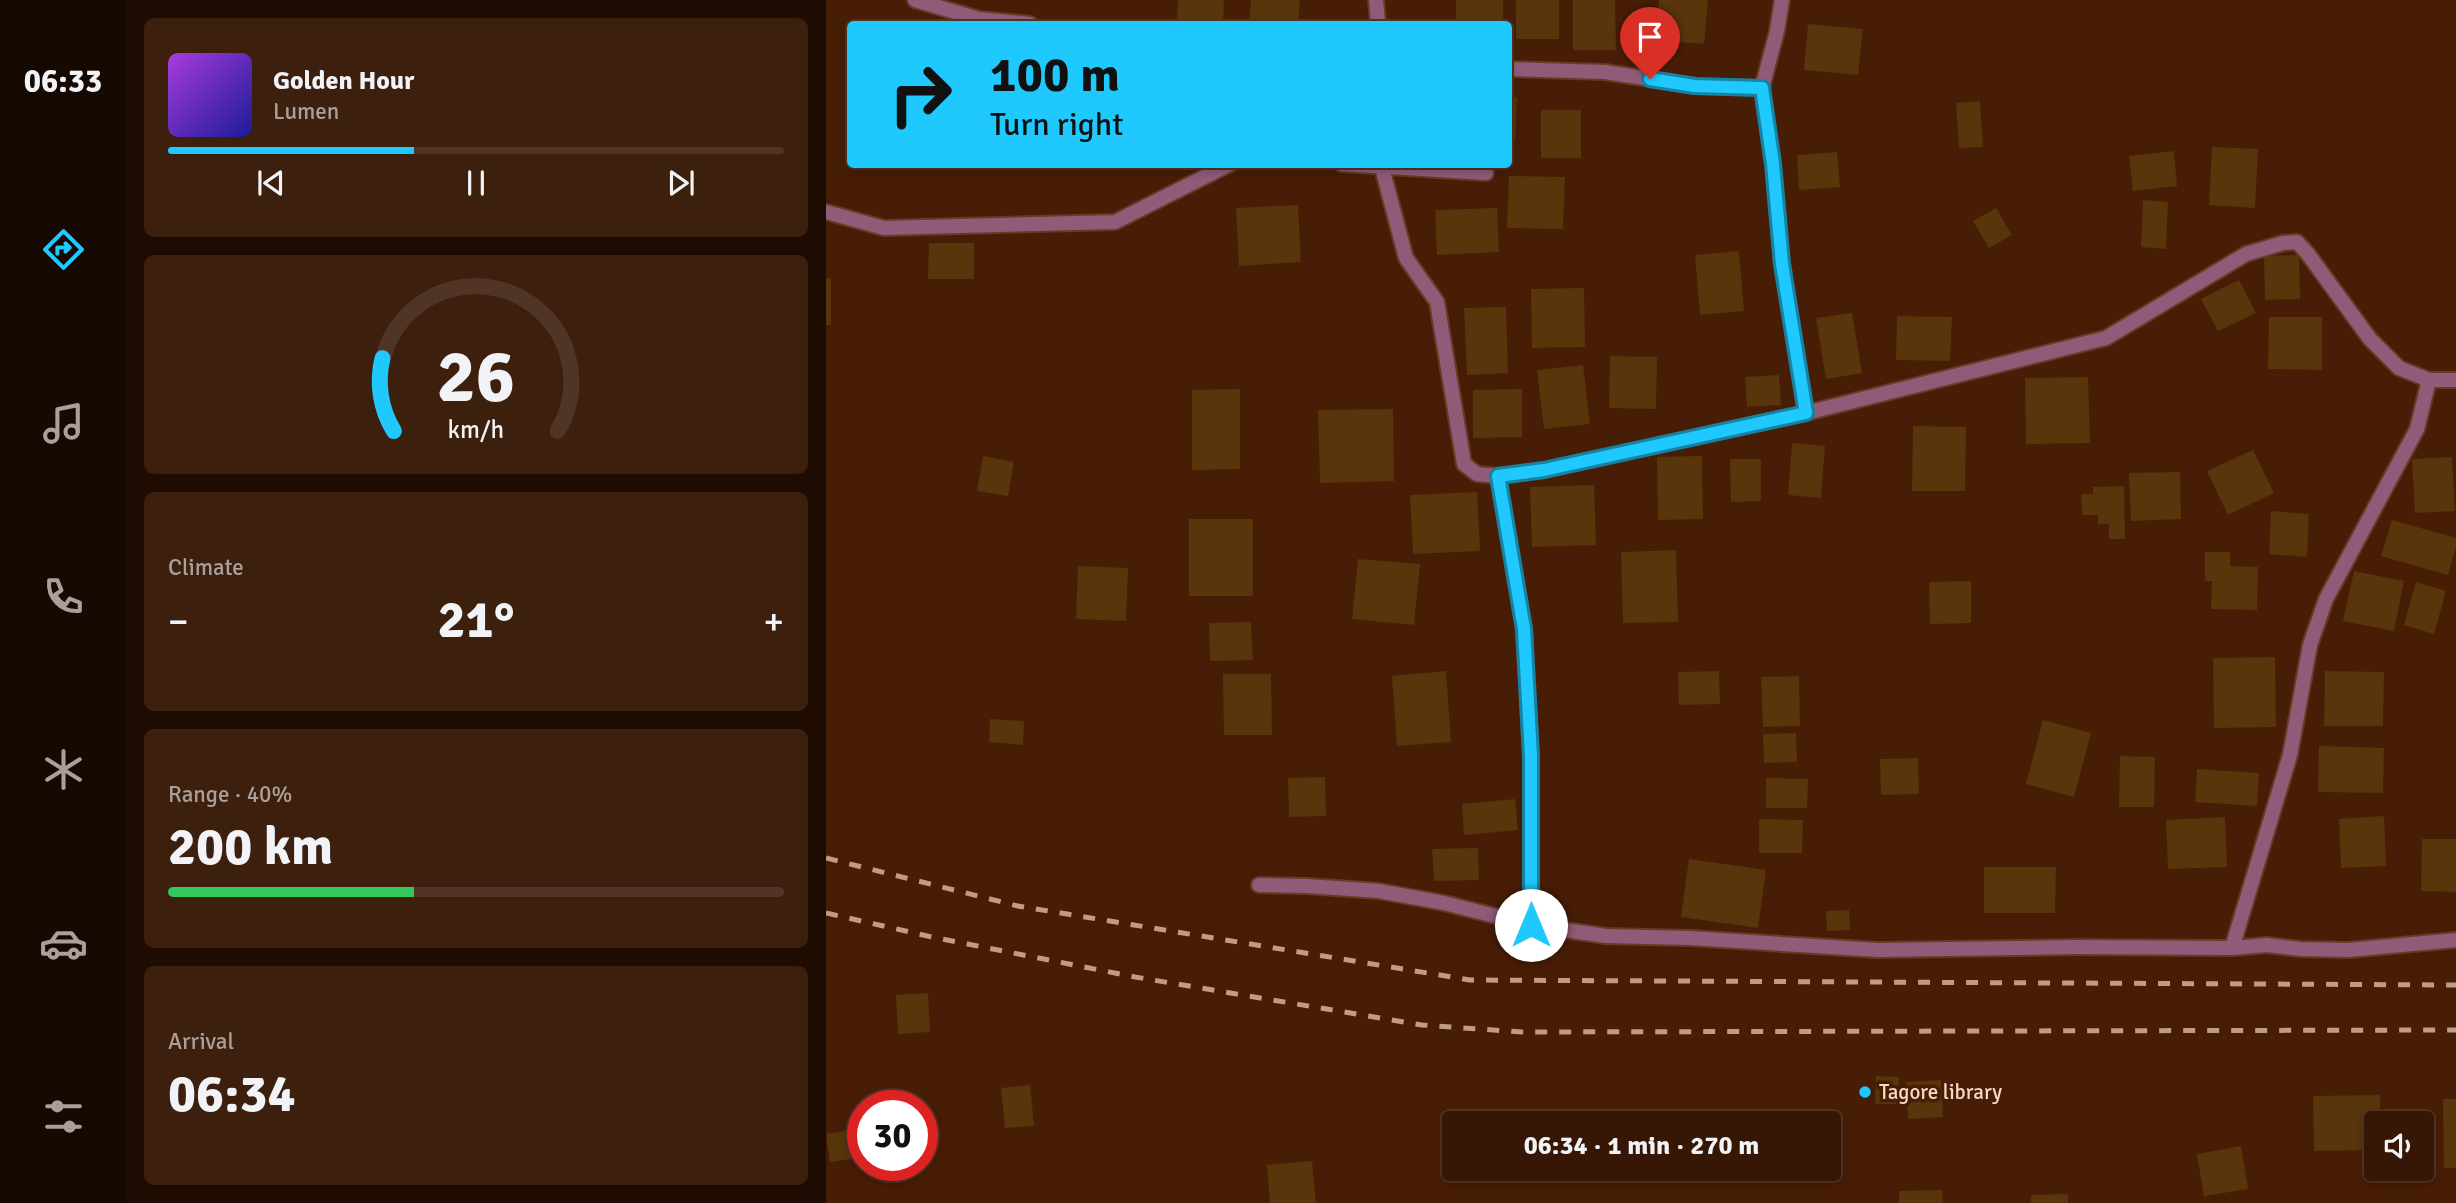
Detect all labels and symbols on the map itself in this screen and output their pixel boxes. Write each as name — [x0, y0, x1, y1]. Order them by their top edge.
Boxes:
pin — [1620, 7, 1680, 79]
position arrow — [1494, 888, 1568, 962]
place label: Tagore library — [1879, 1079, 2002, 1105]
marker: Tagore library — [1857, 1084, 1873, 1100]
speed limit sign: 30 — [847, 1090, 938, 1181]

